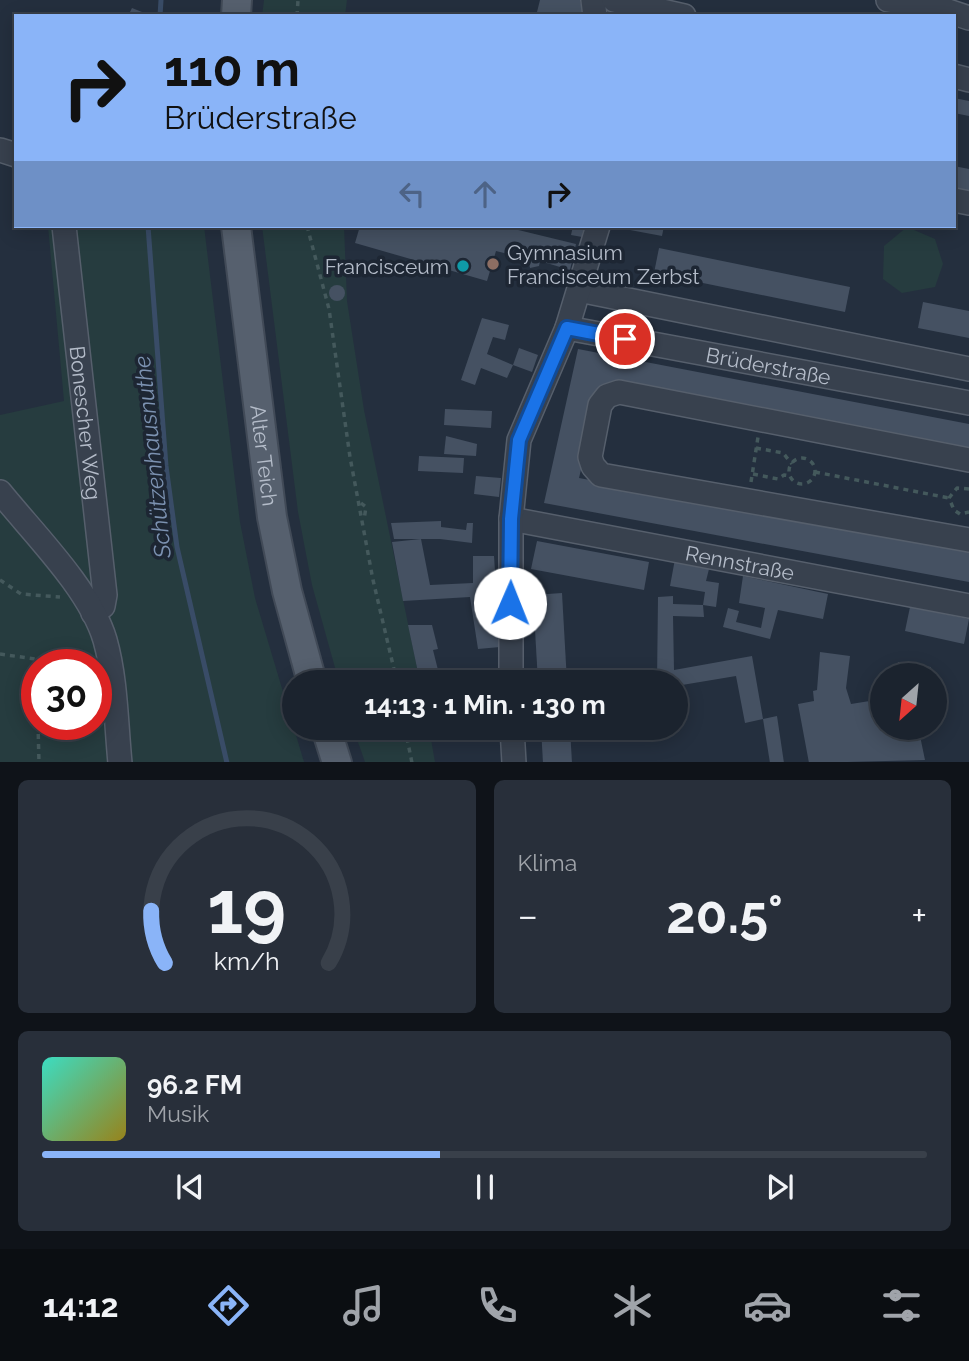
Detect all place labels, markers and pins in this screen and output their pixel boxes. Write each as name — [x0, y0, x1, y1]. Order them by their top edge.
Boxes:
place label: Gymnasium Francisceum Zerbst — [507, 240, 699, 289]
place label: Francisceum — [325, 254, 449, 279]
marker: Gymnasium Francisceum Zerbst — [485, 256, 501, 272]
marker: Francisceum — [455, 258, 471, 274]
pin — [595, 309, 655, 369]

